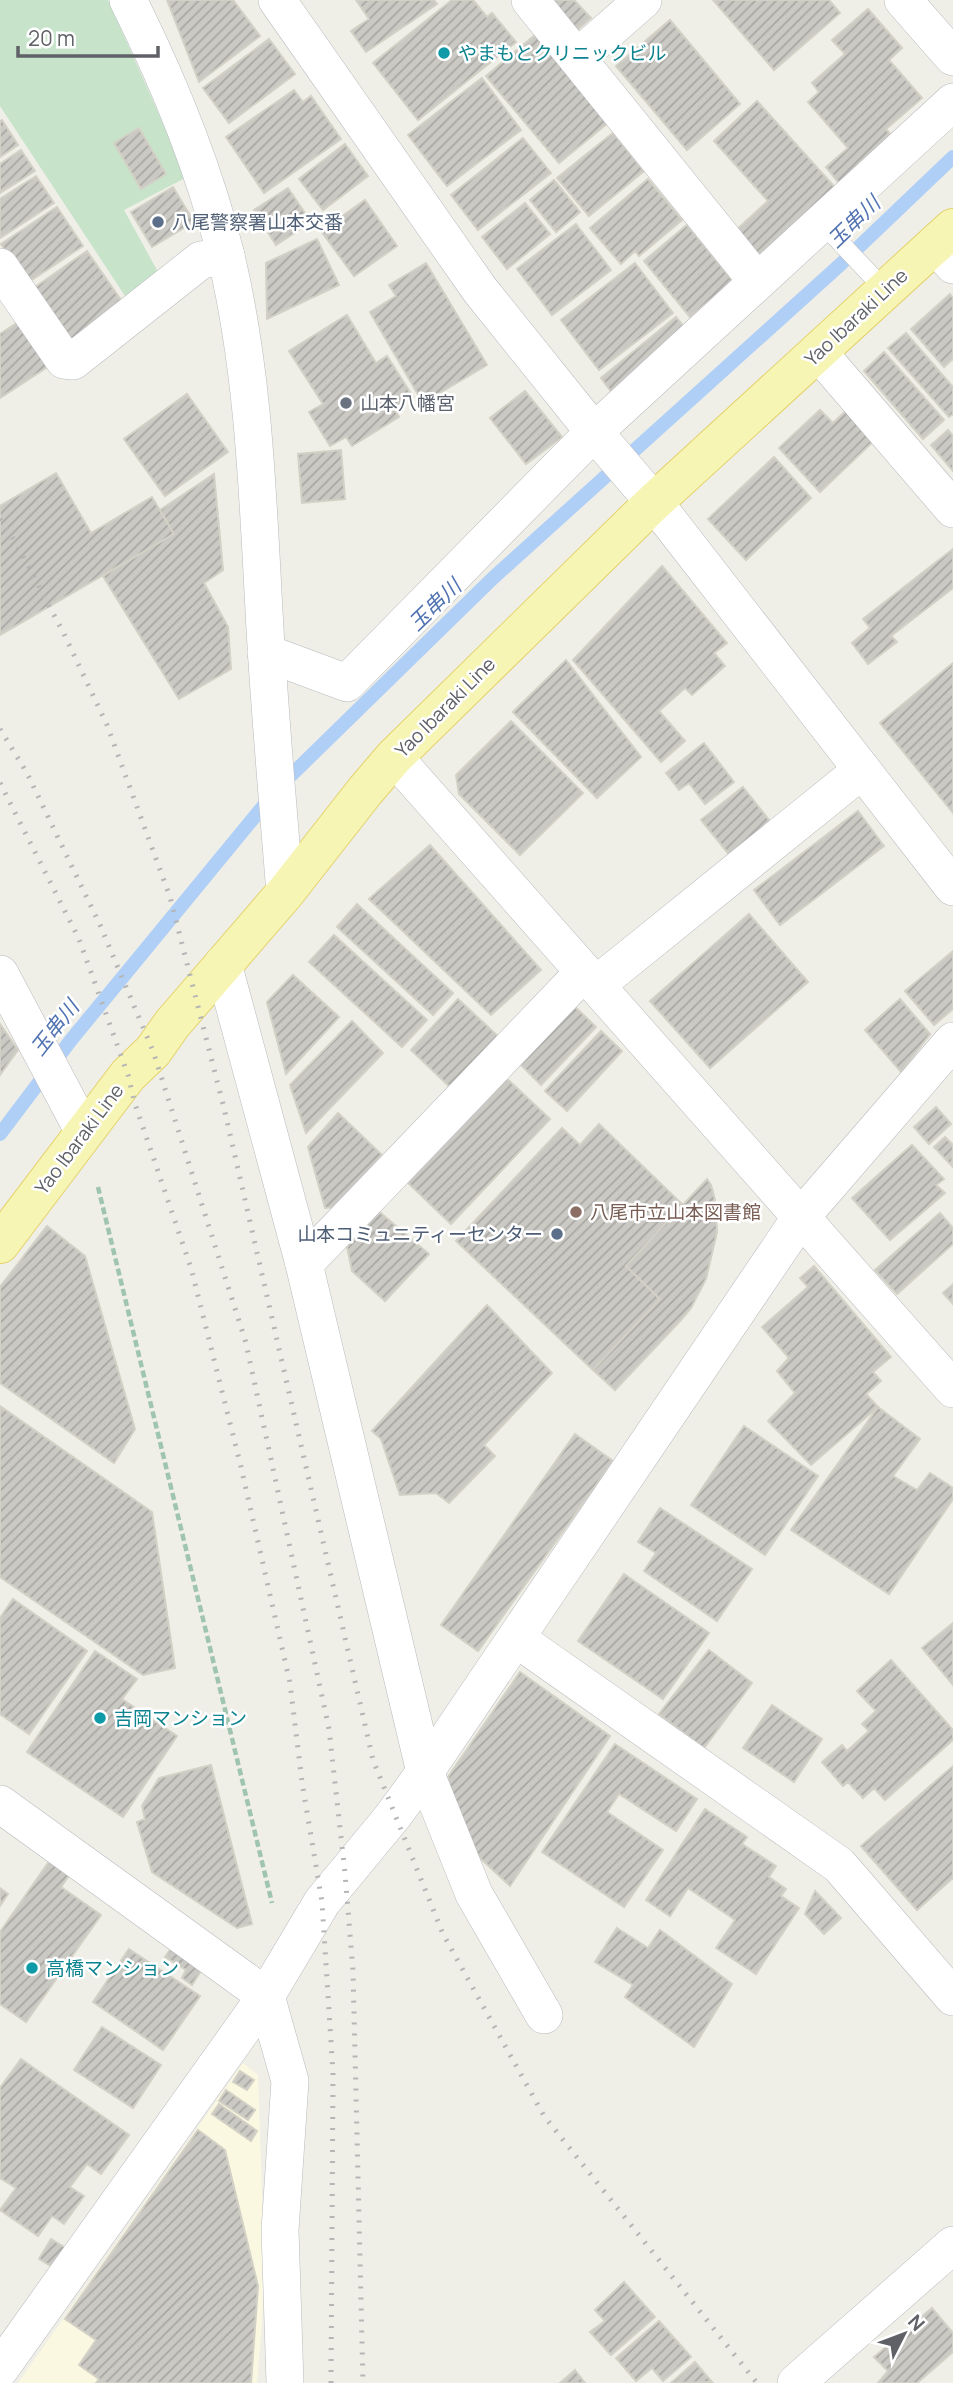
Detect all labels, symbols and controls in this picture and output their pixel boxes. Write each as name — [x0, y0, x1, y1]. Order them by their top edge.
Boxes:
scale bar — [18, 14, 158, 58]
text: 20 m — [28, 24, 75, 52]
place label: やまもとクリニックビル — [458, 40, 667, 66]
marker: やまもとクリニックビル — [436, 45, 452, 61]
water label: 玉串川 — [821, 188, 887, 253]
place label: 八尾警察署山本交番 — [172, 209, 343, 235]
marker: 八尾警察署山本交番 — [150, 214, 166, 230]
street label: Yao Ibaraki Line — [799, 262, 913, 372]
place label: 山本八幡宮 — [360, 390, 455, 416]
marker: 山本八幡宮 — [338, 395, 354, 411]
water label: 玉串川 — [402, 571, 468, 636]
street label: Yao Ibaraki Line — [389, 651, 501, 763]
water label: 玉串川 — [24, 992, 86, 1061]
street label: Yao Ibaraki Line — [29, 1078, 129, 1200]
place label: 八尾市立山本図書館 — [590, 1199, 761, 1225]
marker: 八尾市立山本図書館 — [568, 1204, 584, 1220]
place label: 山本コミュニティーセンター — [297, 1221, 543, 1247]
marker: 山本コミュニティーセンター — [549, 1226, 565, 1242]
place label: 吉岡マンション — [114, 1705, 247, 1731]
marker: 吉岡マンション — [92, 1710, 108, 1726]
place label: 高橋マンション — [46, 1955, 179, 1981]
marker: 高橋マンション — [24, 1960, 40, 1976]
north arrow — [869, 2299, 939, 2369]
text: N — [902, 2309, 931, 2336]

